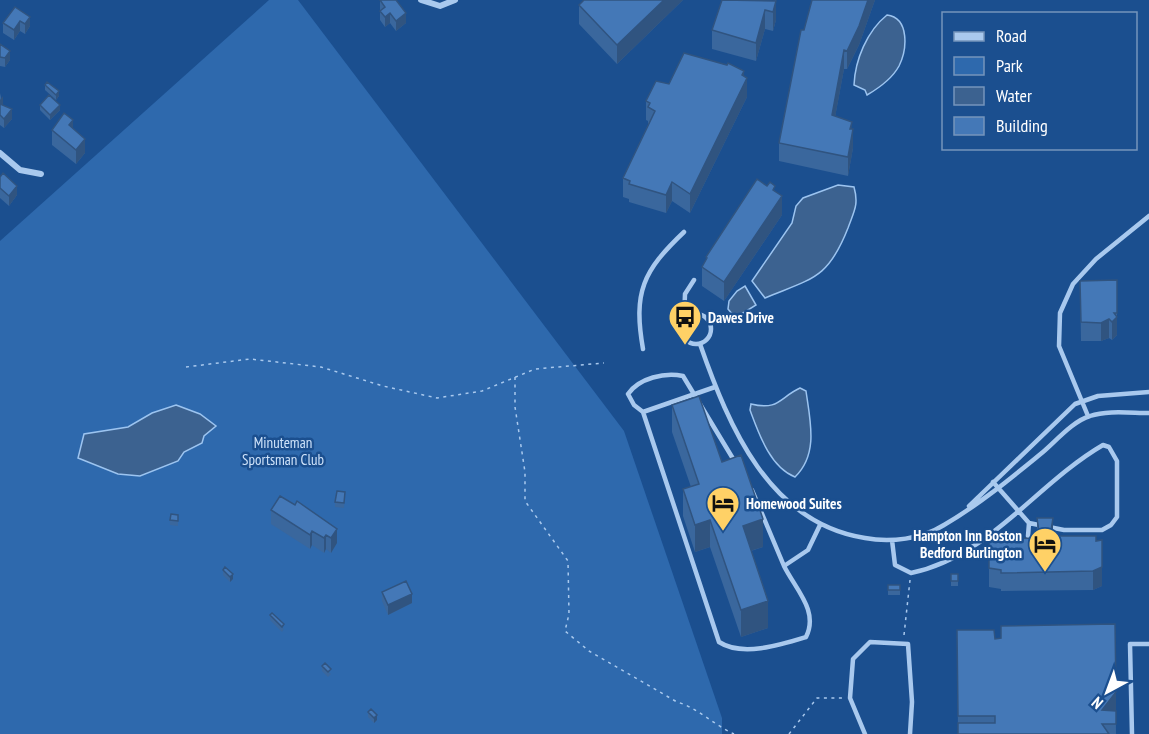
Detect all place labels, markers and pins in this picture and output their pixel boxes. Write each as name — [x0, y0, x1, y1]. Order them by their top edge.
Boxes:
bus stop icon: Dawes Drive — [667, 299, 703, 346]
place label: Dawes Drive — [708, 308, 774, 327]
hotel icon: Homewood Suites — [705, 485, 741, 532]
place label: Homewood Suites — [746, 494, 842, 513]
place label: Hampton Inn Boston Bedford Burlington — [913, 526, 1022, 562]
hotel icon: Hampton Inn Boston Bedford Burlington — [1027, 526, 1063, 573]

